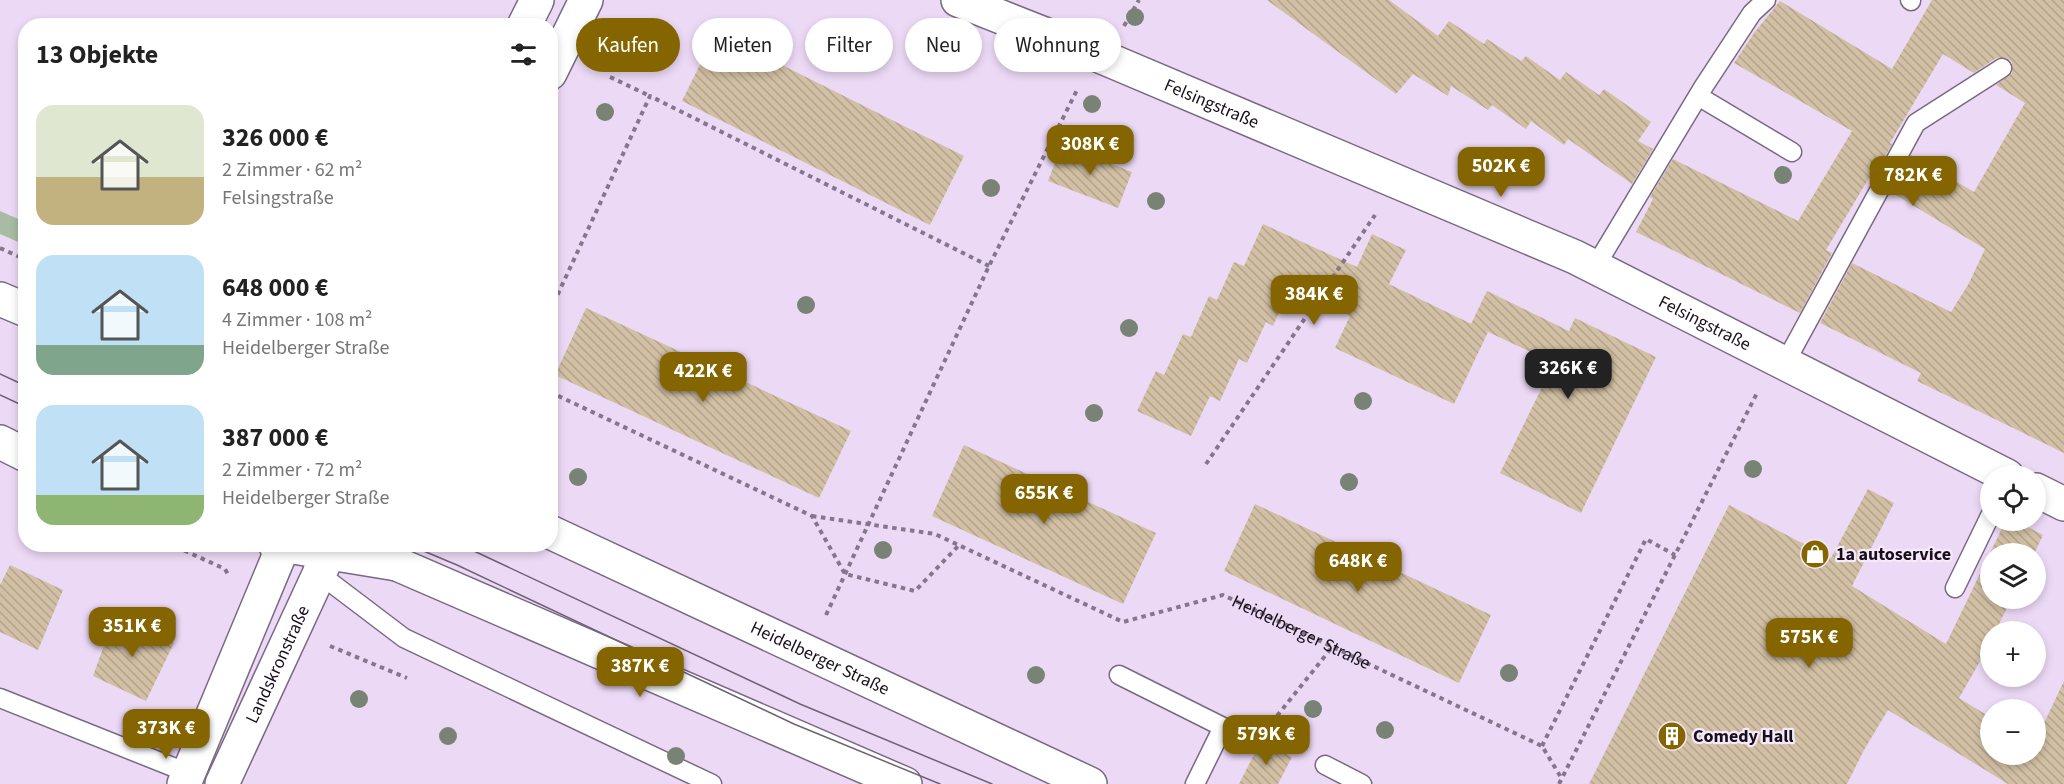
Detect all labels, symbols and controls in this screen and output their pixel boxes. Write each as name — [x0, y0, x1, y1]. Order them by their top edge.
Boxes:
chip: Kaufen — [576, 18, 680, 72]
chip: Mieten — [692, 18, 793, 72]
chip: Filter — [805, 18, 893, 72]
chip: Neu — [905, 18, 982, 72]
chip: Wohnung — [994, 18, 1121, 72]
text: 13 Objekte — [36, 36, 158, 73]
icon: filters — [507, 38, 540, 71]
street label: Felsingstraße — [1161, 72, 1263, 134]
text: 326 000 € — [222, 119, 329, 156]
pin: 308K € — [1041, 125, 1139, 176]
icon: home — [84, 129, 156, 201]
text: 308K € — [1061, 130, 1119, 158]
pin: 502K € — [1452, 147, 1550, 198]
text: 502K € — [1472, 152, 1530, 180]
text: 2 Zimmer · 62 m² — [222, 156, 362, 184]
pin: 782K € — [1864, 156, 1962, 207]
text: 782K € — [1884, 161, 1942, 189]
text: Felsingstraße — [222, 184, 334, 212]
text: 648 000 € — [222, 269, 329, 306]
pin: 384K € — [1265, 275, 1363, 326]
icon: home — [84, 279, 156, 351]
text: 384K € — [1285, 280, 1343, 308]
street label: Felsingstraße — [1654, 289, 1755, 357]
text: 4 Zimmer · 108 m² — [222, 306, 372, 334]
text: Heidelberger Straße — [222, 334, 389, 362]
pin: 326K € — [1519, 349, 1617, 400]
pin: 422K € — [654, 352, 752, 403]
text: 326K € — [1539, 354, 1597, 382]
text: 422K € — [674, 357, 732, 385]
text: 387 000 € — [222, 419, 329, 456]
icon: home — [84, 429, 156, 501]
text: 2 Zimmer · 72 m² — [222, 456, 362, 484]
map controls — [1980, 465, 2046, 765]
button: locate — [1980, 465, 2046, 531]
pin: 655K € — [995, 474, 1093, 525]
text: 655K € — [1015, 479, 1073, 507]
text: Heidelberger Straße — [222, 484, 389, 512]
shop icon: 1a autoservice — [1799, 538, 1831, 570]
pin: 648K € — [1309, 542, 1407, 593]
place label: 1a autoservice — [1836, 542, 1951, 567]
button: layers — [1980, 543, 2046, 609]
text: 648K € — [1329, 547, 1387, 575]
street label: Heidelberger Straße — [1228, 588, 1375, 676]
street label: Landskronstraße — [239, 601, 316, 727]
pin: 351K € — [83, 607, 181, 658]
text: 351K € — [103, 612, 161, 640]
street label: Heidelberger Straße — [746, 615, 894, 701]
pin: 575K € — [1760, 618, 1858, 669]
button: + — [1980, 621, 2046, 687]
text: 575K € — [1780, 623, 1838, 651]
pin: 387K € — [591, 647, 689, 698]
text: 387K € — [611, 652, 669, 680]
button: − — [1980, 699, 2046, 765]
pin: 373K € — [117, 709, 215, 760]
text: 373K € — [137, 714, 195, 742]
pin: 579K € — [1217, 715, 1315, 766]
text: 579K € — [1237, 720, 1295, 748]
building icon: Comedy Hall — [1656, 720, 1688, 752]
place label: Comedy Hall — [1693, 724, 1793, 749]

